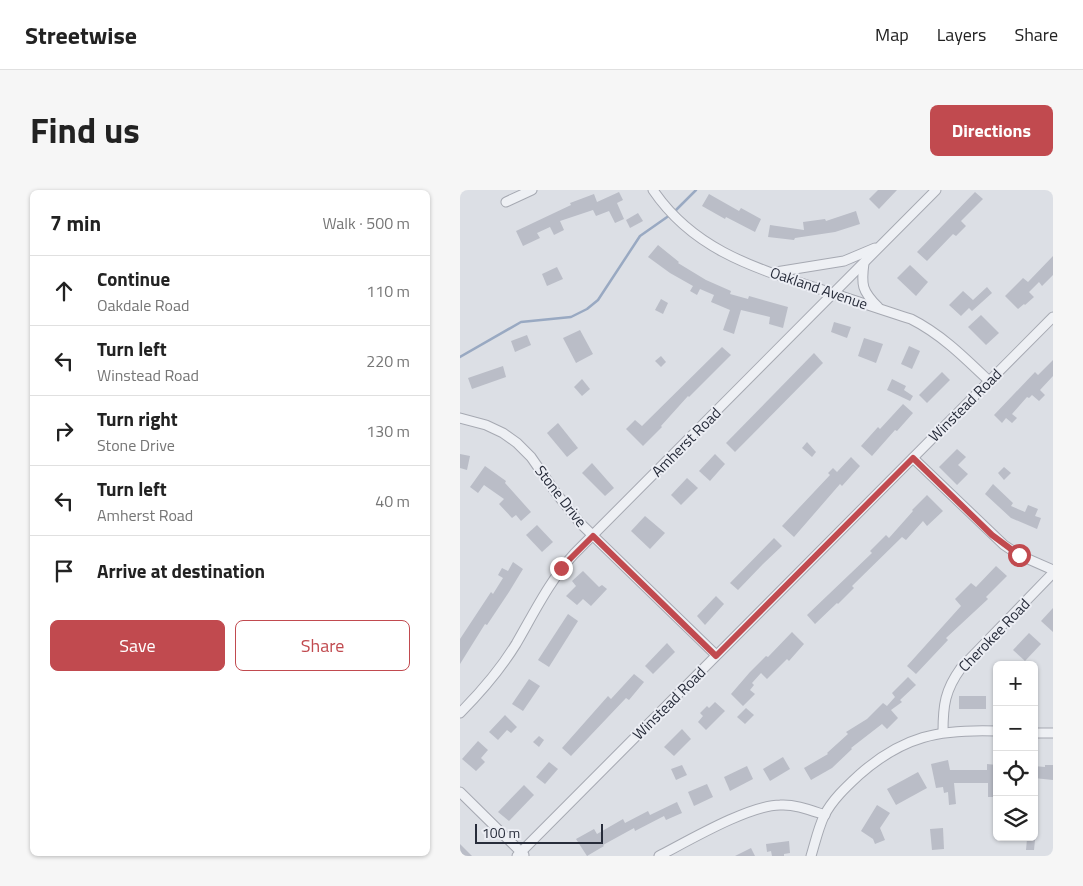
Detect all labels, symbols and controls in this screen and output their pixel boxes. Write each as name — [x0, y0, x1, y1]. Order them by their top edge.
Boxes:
text: Streetwise — [25, 17, 137, 53]
text: Map — [875, 21, 909, 48]
text: Layers — [937, 21, 986, 48]
text: Share — [1014, 21, 1058, 48]
text: Find us — [30, 103, 140, 157]
button: Directions — [930, 105, 1053, 156]
text: 7 min — [50, 207, 101, 239]
text: Walk · 500 m — [322, 211, 410, 235]
street label: Oakland Avenue — [767, 261, 871, 315]
text: Continue — [97, 264, 170, 293]
icon: ahead — [50, 277, 78, 305]
text: 110 m — [366, 279, 410, 303]
text: Oakdale Road — [97, 293, 189, 317]
text: Turn left — [97, 334, 167, 363]
icon: left — [50, 347, 78, 375]
text: 220 m — [366, 349, 410, 373]
text: Winstead Road — [97, 363, 199, 387]
street label: Winstead Road — [923, 363, 1007, 447]
street label: Amherst Road — [646, 402, 726, 482]
text: Turn right — [97, 404, 178, 433]
icon: right — [50, 417, 78, 445]
text: 130 m — [366, 419, 410, 443]
text: Stone Drive — [97, 433, 175, 457]
street label: Stone Drive — [529, 460, 593, 532]
text: Turn left — [97, 474, 167, 503]
icon: left — [50, 487, 78, 515]
text: 40 m — [375, 489, 410, 513]
text: Amherst Road — [97, 503, 193, 527]
route start — [1008, 544, 1031, 567]
text: Arrive at destination — [97, 556, 265, 585]
icon: arrive — [50, 557, 78, 585]
route end — [550, 557, 573, 580]
street label: Cherokee Road — [953, 593, 1035, 677]
button: Save — [50, 620, 225, 671]
button: Share — [235, 620, 410, 671]
street label: Winstead Road — [627, 661, 711, 745]
map controls — [993, 661, 1038, 841]
button: + — [993, 661, 1038, 706]
button: − — [993, 706, 1038, 751]
button: locate — [993, 751, 1038, 796]
button: layers — [993, 796, 1038, 841]
scale bar — [475, 821, 602, 844]
text: 100 m — [482, 822, 520, 843]

